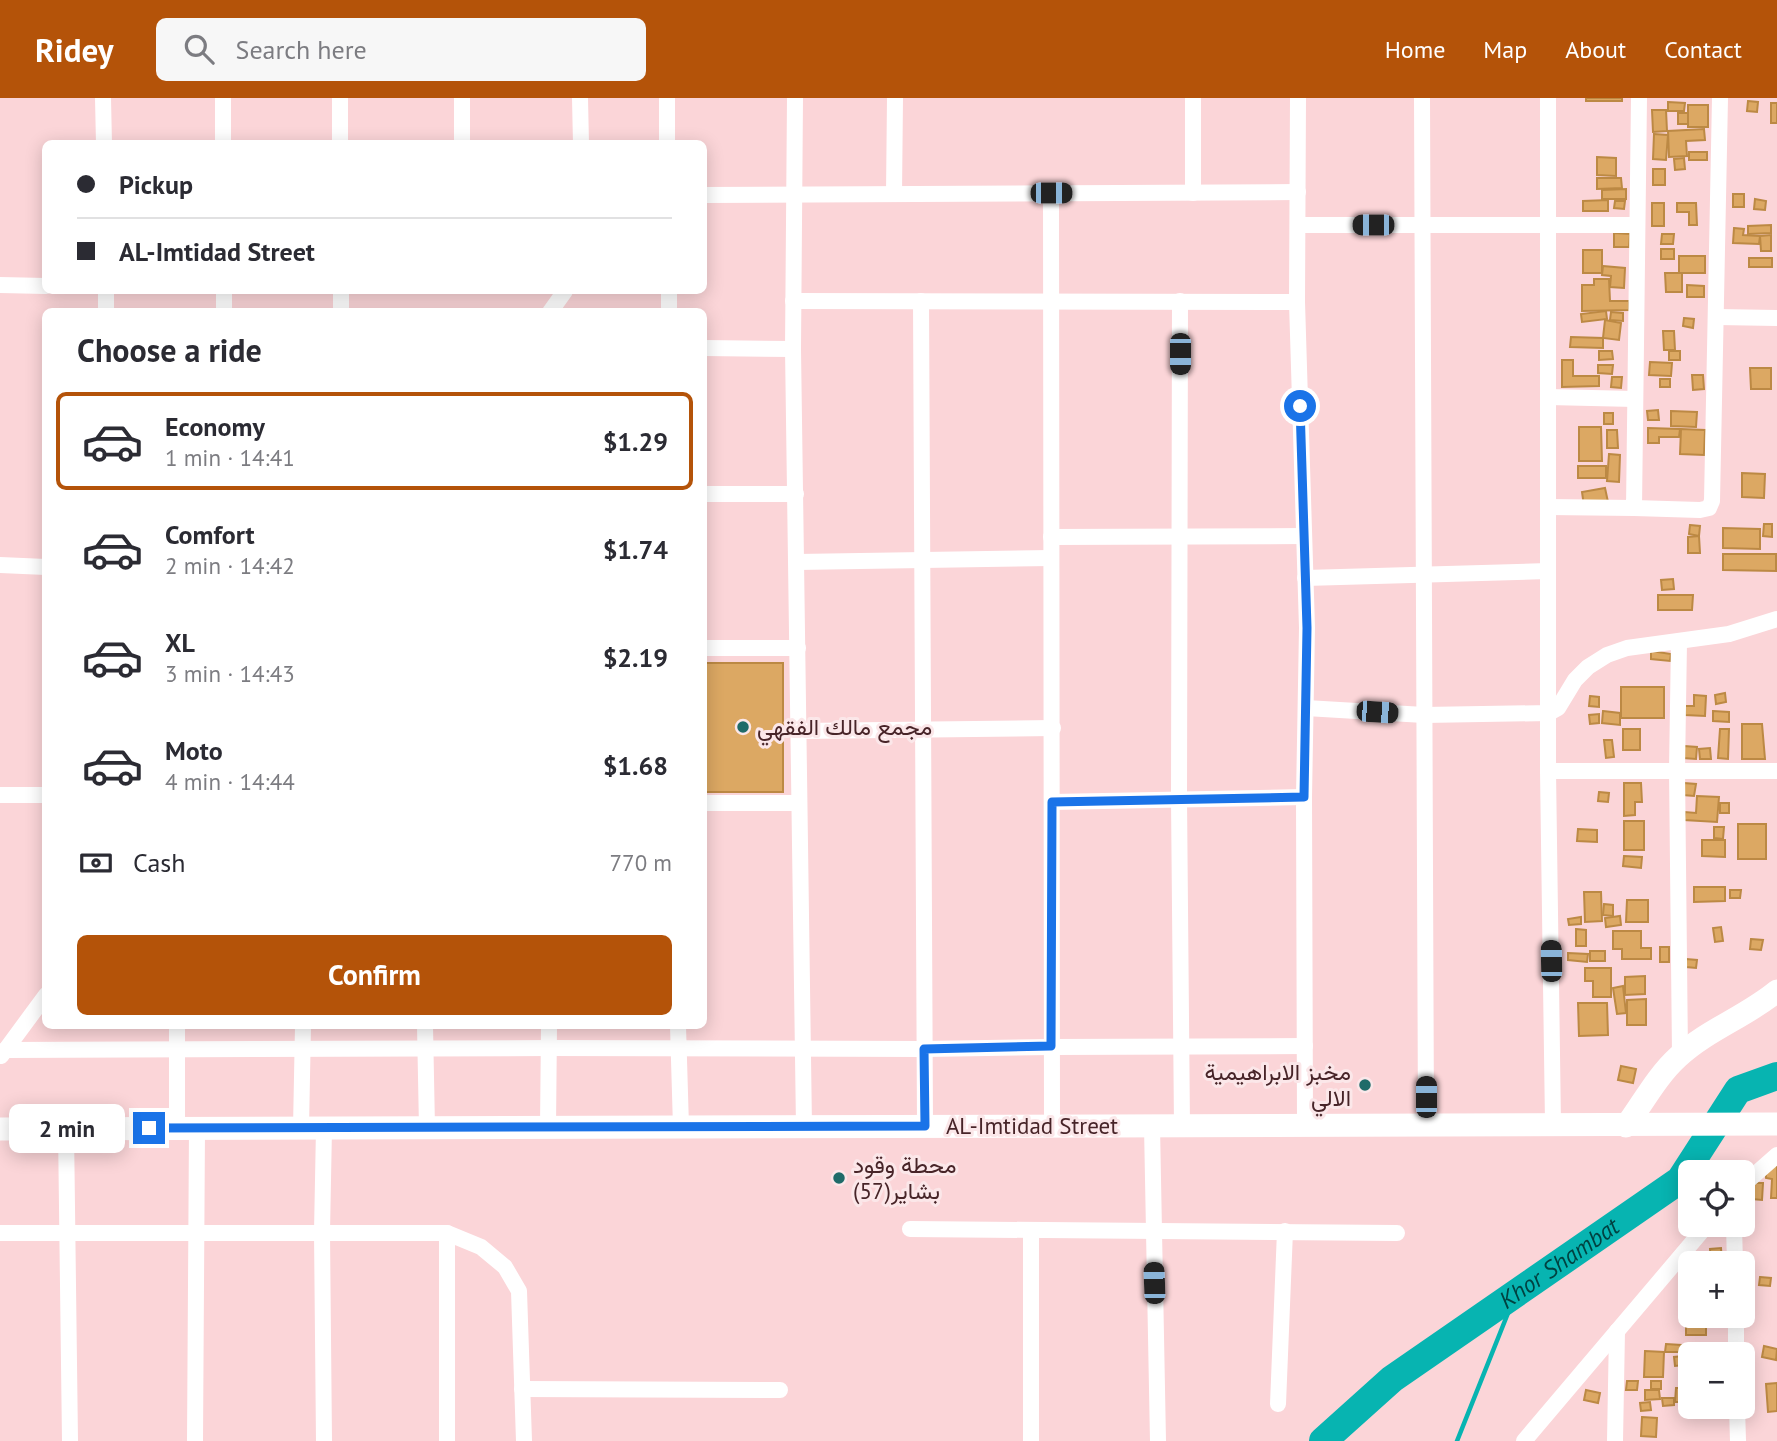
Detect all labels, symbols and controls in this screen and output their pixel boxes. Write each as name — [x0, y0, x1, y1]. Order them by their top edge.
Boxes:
search box — [156, 18, 646, 81]
text: Ridey — [35, 28, 114, 71]
icon: search — [180, 30, 218, 68]
text: Search here — [236, 33, 367, 66]
text: Home — [1385, 34, 1445, 65]
text: Map — [1483, 34, 1527, 65]
text: About — [1565, 34, 1626, 65]
text: Contact — [1664, 34, 1742, 65]
text: Pickup — [119, 168, 193, 201]
car — [1031, 183, 1073, 204]
car — [1353, 215, 1395, 236]
text: AL-Imtidad Street — [119, 235, 315, 268]
text: Choose a ride — [77, 329, 262, 371]
car — [1170, 333, 1191, 375]
route start — [1284, 390, 1316, 422]
icon: car — [81, 410, 144, 473]
text: Economy — [165, 410, 265, 443]
text: $1.29 — [603, 425, 668, 458]
text: 1 min · 14:41 — [165, 443, 295, 472]
icon: car — [81, 518, 144, 581]
text: Comfort — [165, 518, 255, 551]
text: $1.74 — [603, 533, 668, 566]
text: 2 min · 14:42 — [165, 551, 295, 580]
icon: car — [81, 626, 144, 689]
text: XL — [165, 626, 195, 659]
text: $2.19 — [603, 641, 668, 674]
text: 3 min · 14:43 — [165, 659, 295, 688]
car — [1356, 700, 1399, 724]
place label: مجمع مالك الفقهي — [757, 712, 932, 746]
marker: مجمع مالك الفقهي — [735, 719, 751, 735]
icon: car — [81, 734, 144, 797]
text: Moto — [165, 734, 223, 767]
text: $1.68 — [603, 749, 668, 782]
text: 4 min · 14:44 — [165, 767, 295, 796]
icon: cash — [77, 844, 115, 882]
text: Cash — [133, 846, 185, 879]
text: 770 m — [610, 848, 672, 877]
button: Confirm — [77, 935, 672, 1015]
car — [1541, 940, 1562, 982]
place label: مخبز الابراهيمية الالي — [1204, 1057, 1351, 1117]
car — [1416, 1076, 1437, 1118]
marker: مخبز الابراهيمية الالي — [1357, 1077, 1373, 1093]
callout: 2 min — [9, 1104, 124, 1152]
street label: AL-Imtidad Street — [946, 1111, 1118, 1140]
route end — [133, 1112, 165, 1144]
text: 2 min — [39, 1114, 95, 1143]
place label: محطة وقود بشاير(57) — [853, 1150, 957, 1206]
map controls — [1678, 1160, 1755, 1419]
button: locate — [1678, 1160, 1755, 1237]
marker: محطة وقود بشاير(57) — [831, 1170, 847, 1186]
water label: Khor Shambat — [1493, 1210, 1626, 1315]
button: + — [1678, 1251, 1755, 1328]
car — [1143, 1262, 1166, 1304]
button: − — [1678, 1342, 1755, 1419]

